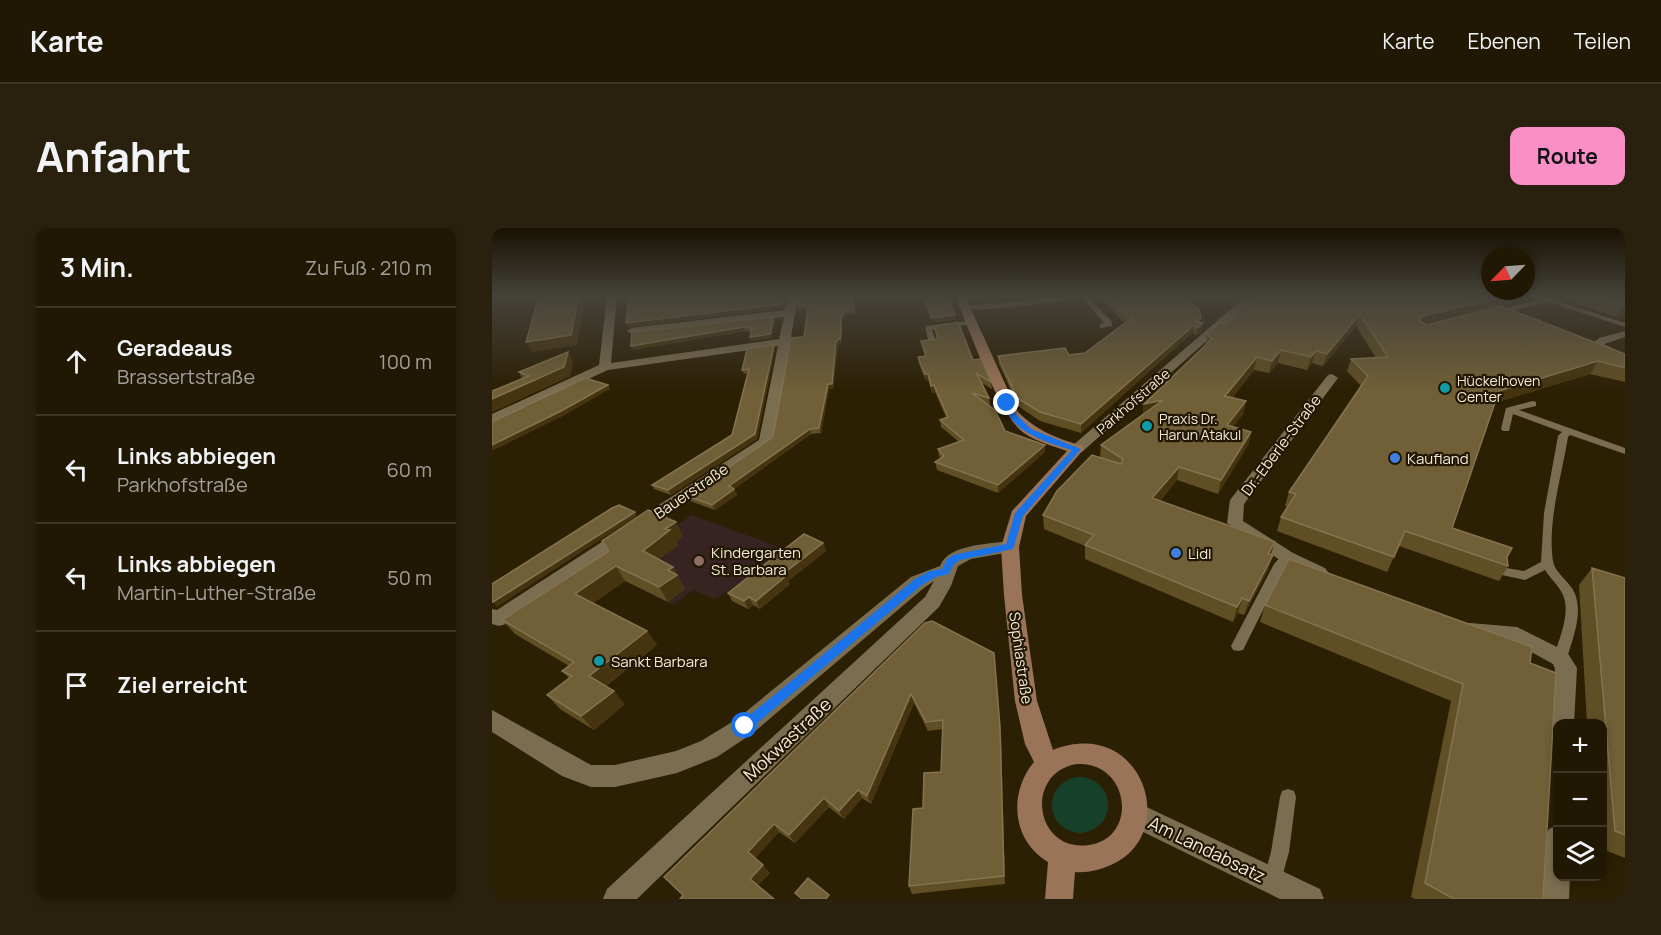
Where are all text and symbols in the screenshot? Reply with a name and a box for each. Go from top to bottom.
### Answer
text: Karte [30,22,104,60]
text: Karte [1382,27,1434,55]
text: Ebenen [1467,27,1541,55]
text: Teilen [1574,27,1631,55]
text: Anfahrt [36,127,191,185]
button: Route [1510,127,1625,185]
north arrow [1481,246,1535,300]
text: 3 Min. [60,249,134,285]
text: Zu Fuß · 210 m [305,254,432,281]
text: Geradeaus [117,333,232,363]
icon: ahead [60,345,93,378]
text: 100 m [379,348,432,375]
text: Brassertstraße [117,363,255,390]
street label: Parkhofstraße [1092,364,1174,438]
place label: Hückelhoven Center [1457,371,1540,406]
marker: Hückelhoven Center [1438,381,1452,395]
route end [993,389,1019,415]
street label: Dr.-Eberle-Straße [1236,390,1326,500]
place label: Praxis Dr. Harun Atakul [1159,409,1241,444]
marker: Praxis Dr. Harun Atakul [1140,419,1154,433]
text: Links abbiegen [117,441,276,471]
place label: Kaufland [1407,448,1469,469]
marker: Kaufland [1388,451,1402,465]
icon: left [60,453,93,486]
text: 60 m [386,456,432,483]
street label: Bauerstraße [650,458,732,524]
text: Parkhofstraße [117,471,248,498]
place label: Kindergarten St. Barbara [711,542,801,580]
place label: Lidl [1188,543,1212,564]
marker: Lidl [1169,546,1183,560]
text: Links abbiegen [117,549,276,579]
marker: Kindergarten St. Barbara [692,554,706,568]
icon: left [60,561,93,594]
text: 50 m [387,564,432,591]
text: Martin-Luther-Straße [117,579,316,606]
street label: Sophiastraße [1004,611,1038,706]
place label: Sankt Barbara [611,651,708,672]
marker: Sankt Barbara [592,654,606,668]
icon: arrive [60,669,93,702]
text: Ziel erreicht [117,670,248,700]
street label: Mokwastraße [738,692,836,786]
route start [731,712,757,738]
map controls [1553,719,1607,881]
button: + [1553,719,1607,773]
button: − [1553,773,1607,827]
street label: Am Landabsatz [1144,810,1270,888]
button: layers [1553,827,1607,881]

